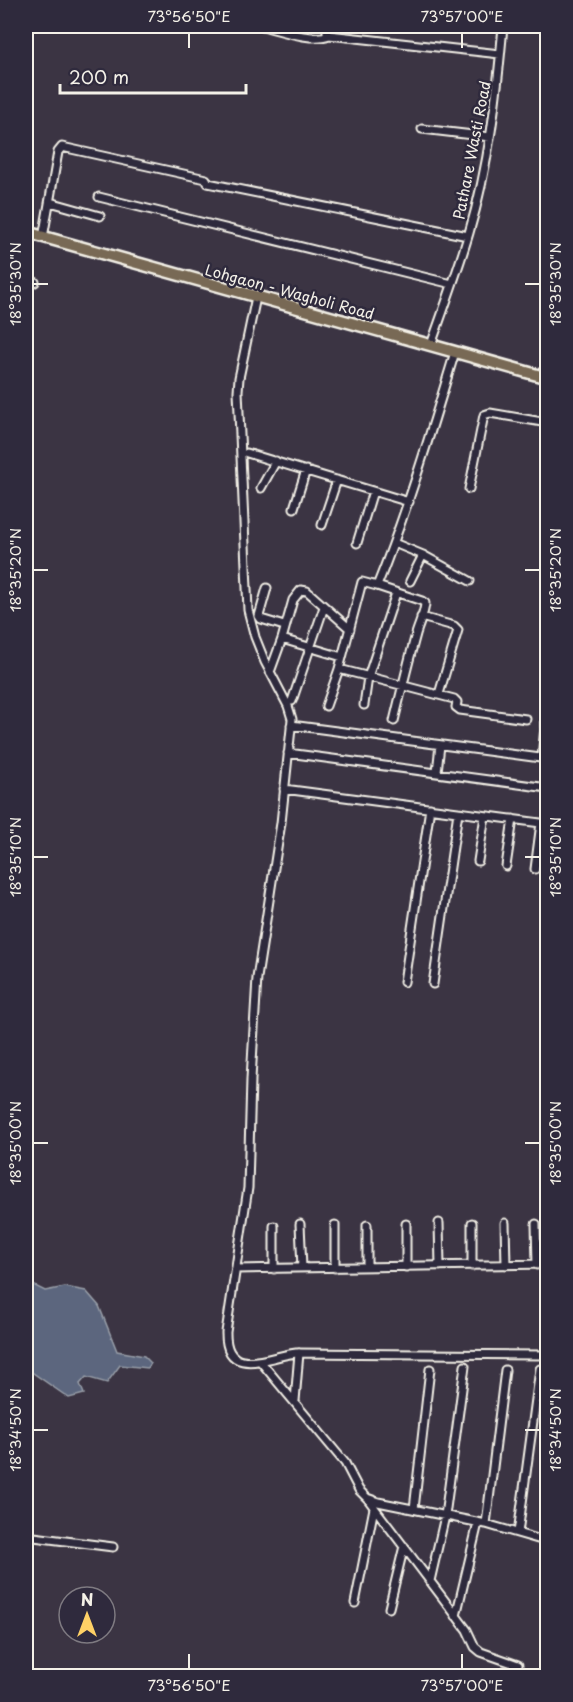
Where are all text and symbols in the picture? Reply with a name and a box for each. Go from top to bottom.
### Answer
text: 73°56'50"E [147,4,231,27]
text: 73°57'00"E [420,4,504,27]
scale bar [60,57,246,95]
text: 200 m [69,63,129,90]
street label: Pathare Wasti Road [446,79,496,221]
text: 18°35'30"N [3,242,26,326]
text: 18°35'30"N [543,242,566,326]
street label: Lohgaon - Wagholi Road [203,257,377,325]
text: 18°35'20"N [3,528,26,612]
text: 18°35'20"N [543,528,566,612]
text: 18°35'10"N [3,817,26,897]
text: 18°35'10"N [543,817,566,897]
text: 18°35'00"N [3,1101,26,1185]
text: 18°35'00"N [543,1101,566,1185]
text: 18°34'50"N [3,1388,26,1472]
text: 18°34'50"N [543,1388,566,1472]
north arrow [57,1585,117,1645]
text: N [81,1587,93,1611]
text: 73°56'50"E [147,1673,231,1696]
text: 73°57'00"E [420,1673,504,1696]

